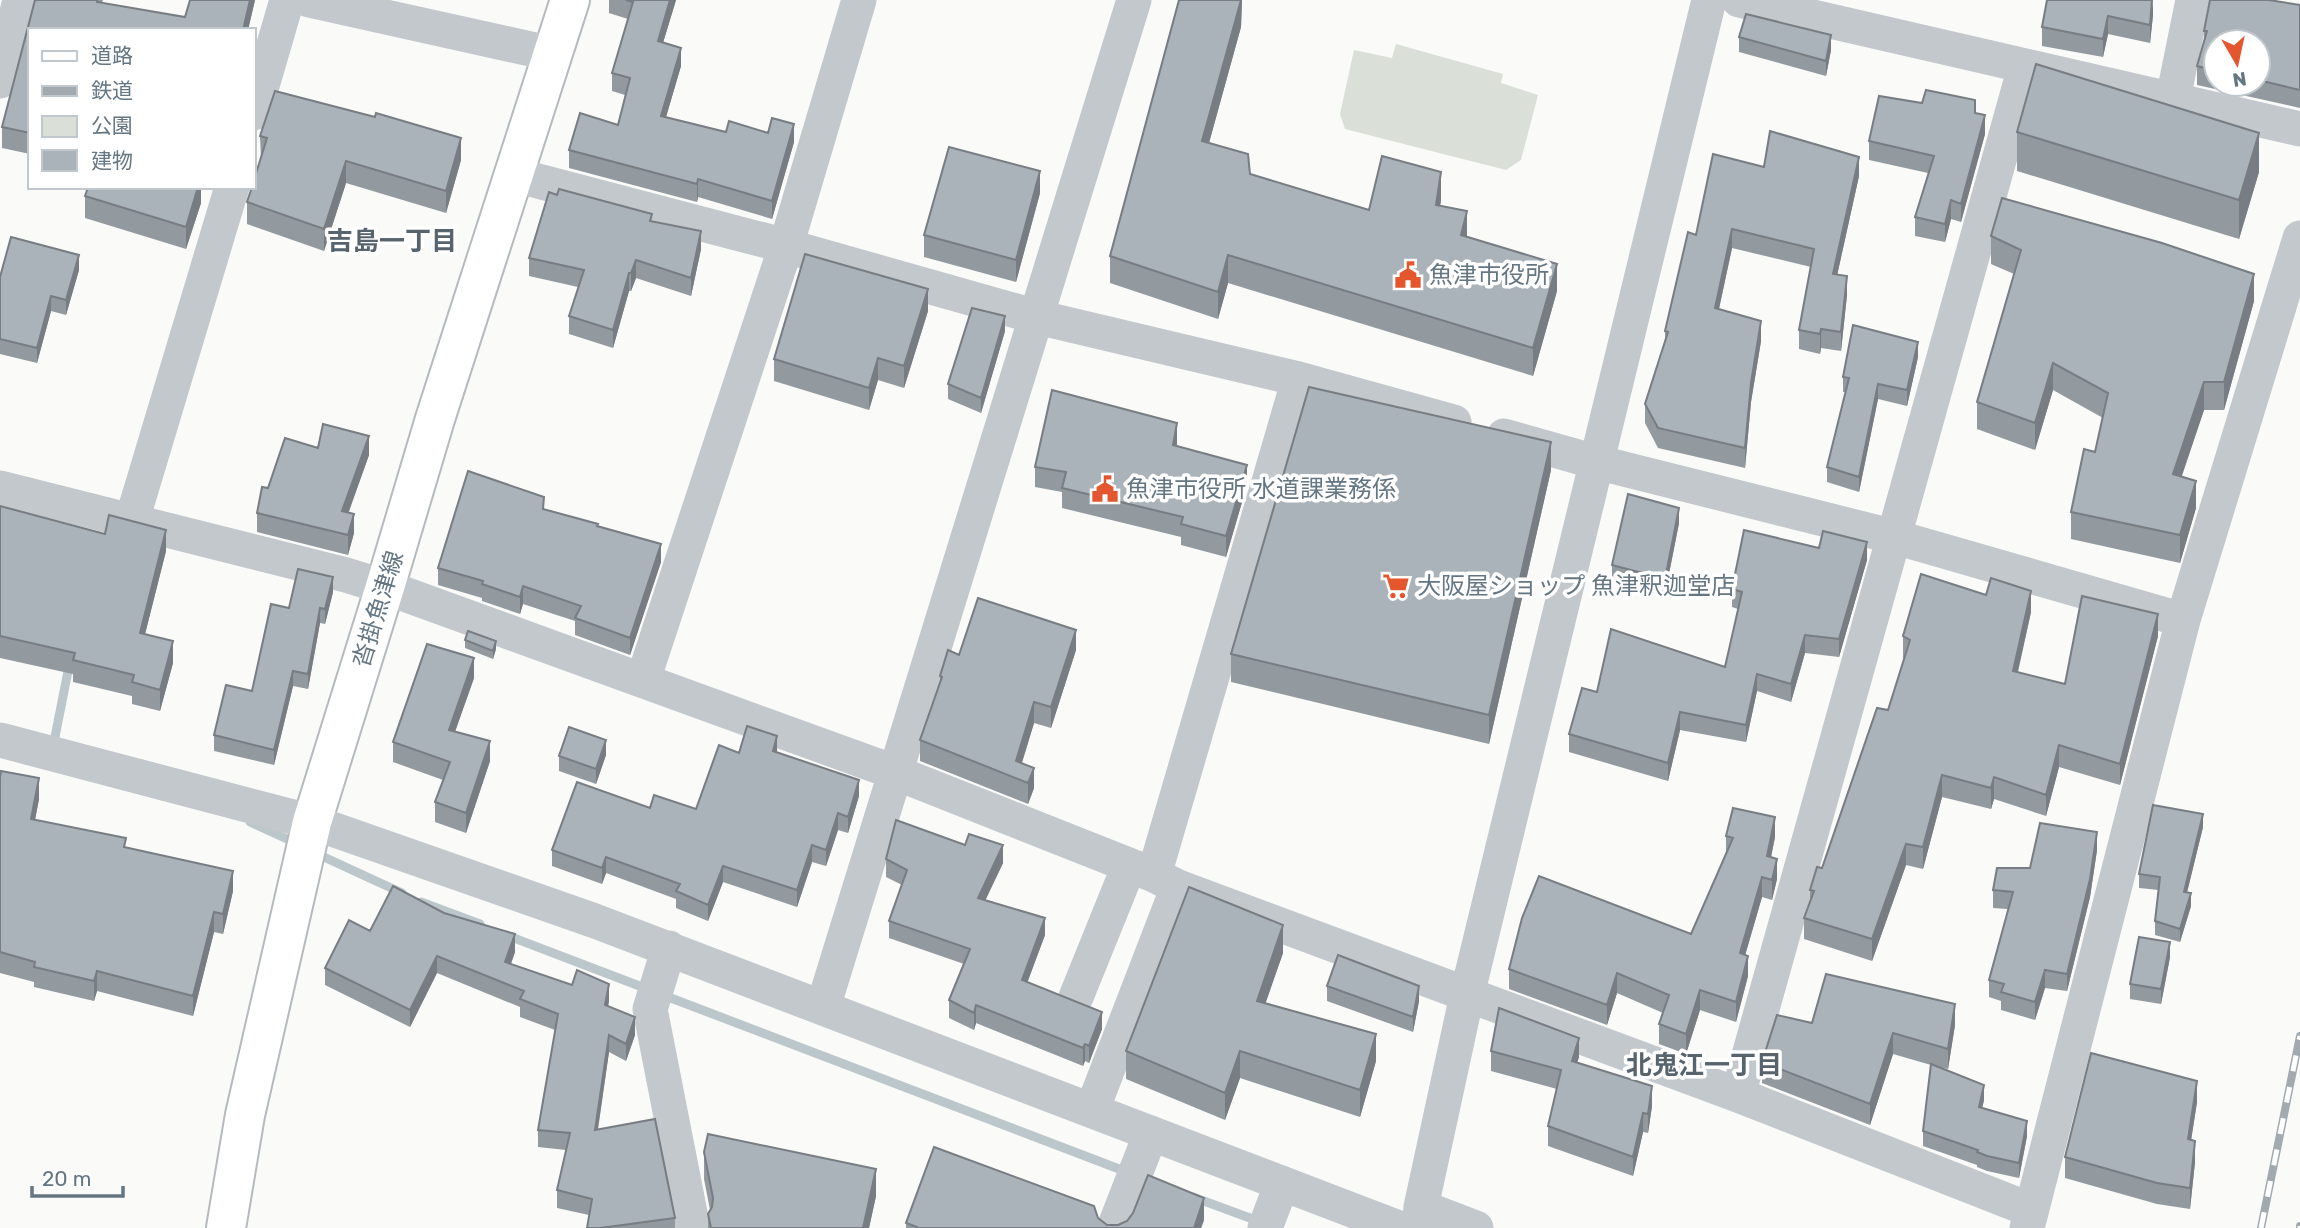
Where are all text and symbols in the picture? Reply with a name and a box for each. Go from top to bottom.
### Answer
legend [28,28,256,189]
north arrow [2202,28,2272,98]
text: 道路 [91,43,133,68]
text: N [2231,67,2248,92]
text: 鉄道 [91,78,133,103]
text: 公園 [91,113,133,138]
text: 建物 [91,148,133,173]
district label: 吉島一丁目 [327,226,457,257]
public building icon: 魚津市役所 [1393,260,1423,290]
place label: 魚津市役所 [1429,261,1549,289]
public building icon: 魚津市役所 水道課業務係 [1090,474,1120,504]
place label: 魚津市役所 水道課業務係 [1126,475,1396,503]
street label: 沓掛魚津線 [347,548,409,670]
supermarket icon: 大阪屋ショップ 魚津釈迦堂店 [1381,571,1411,601]
place label: 大阪屋ショップ 魚津釈迦堂店 [1417,572,1735,600]
district label: 北鬼江一丁目 [1626,1050,1782,1081]
scale bar [32,1154,122,1198]
text: 20 m [42,1166,91,1191]

